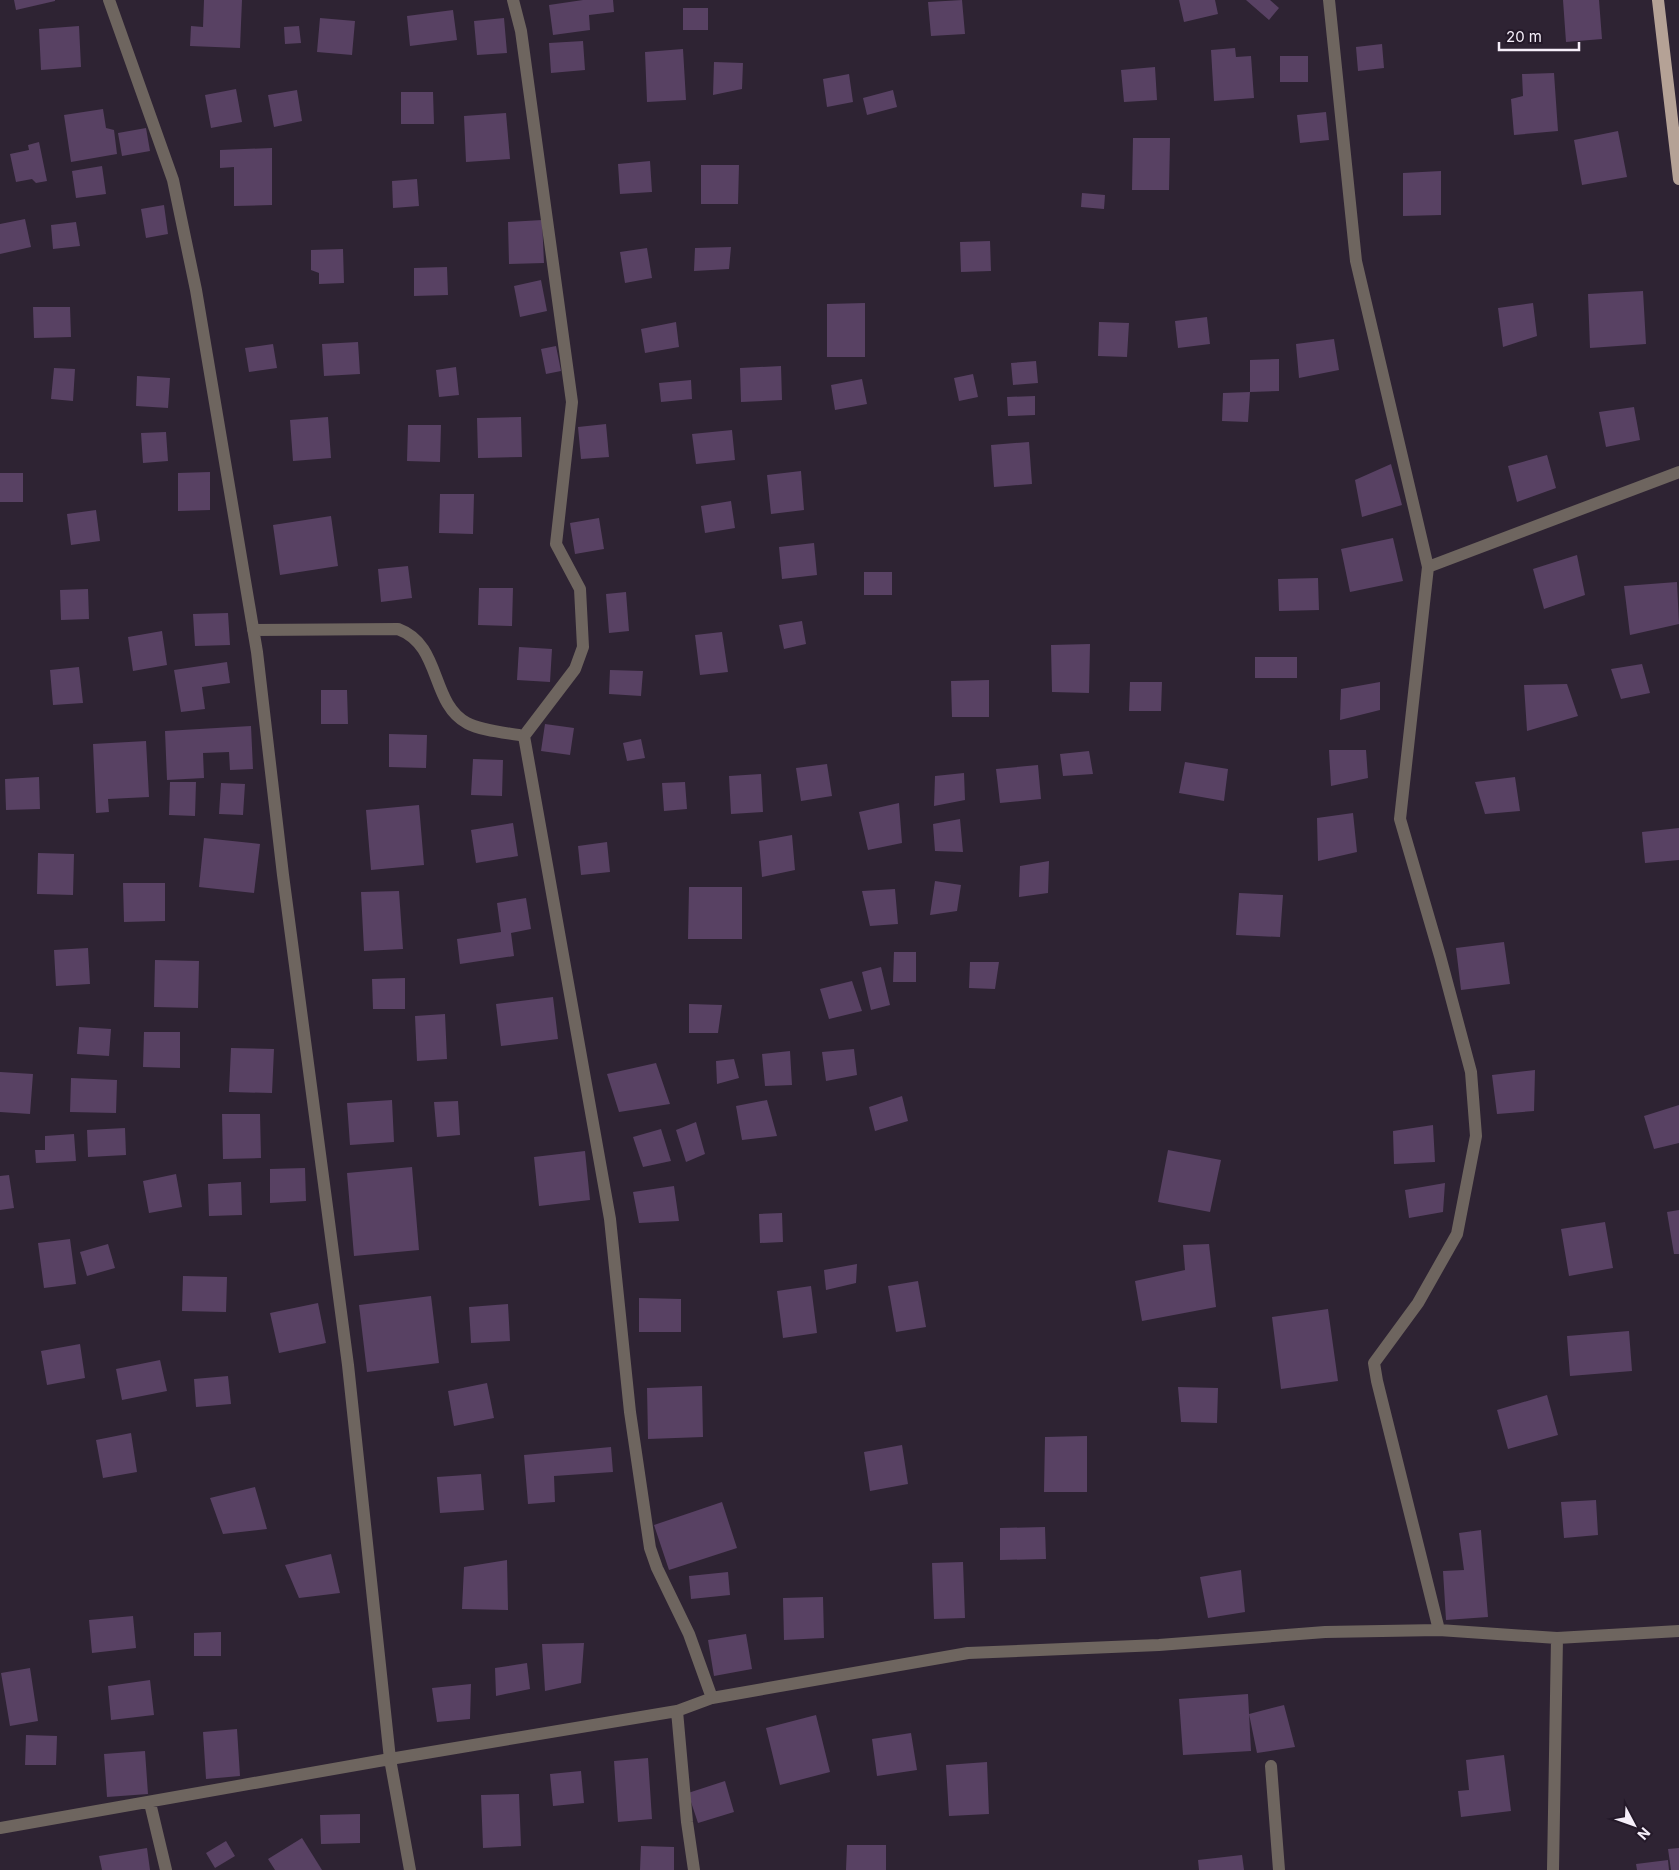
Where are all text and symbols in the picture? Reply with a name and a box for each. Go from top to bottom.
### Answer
scale bar [1499,20,1579,52]
text: 20 m [1506,27,1542,46]
north arrow [1609,1800,1659,1850]
text: N [1634,1824,1654,1843]

